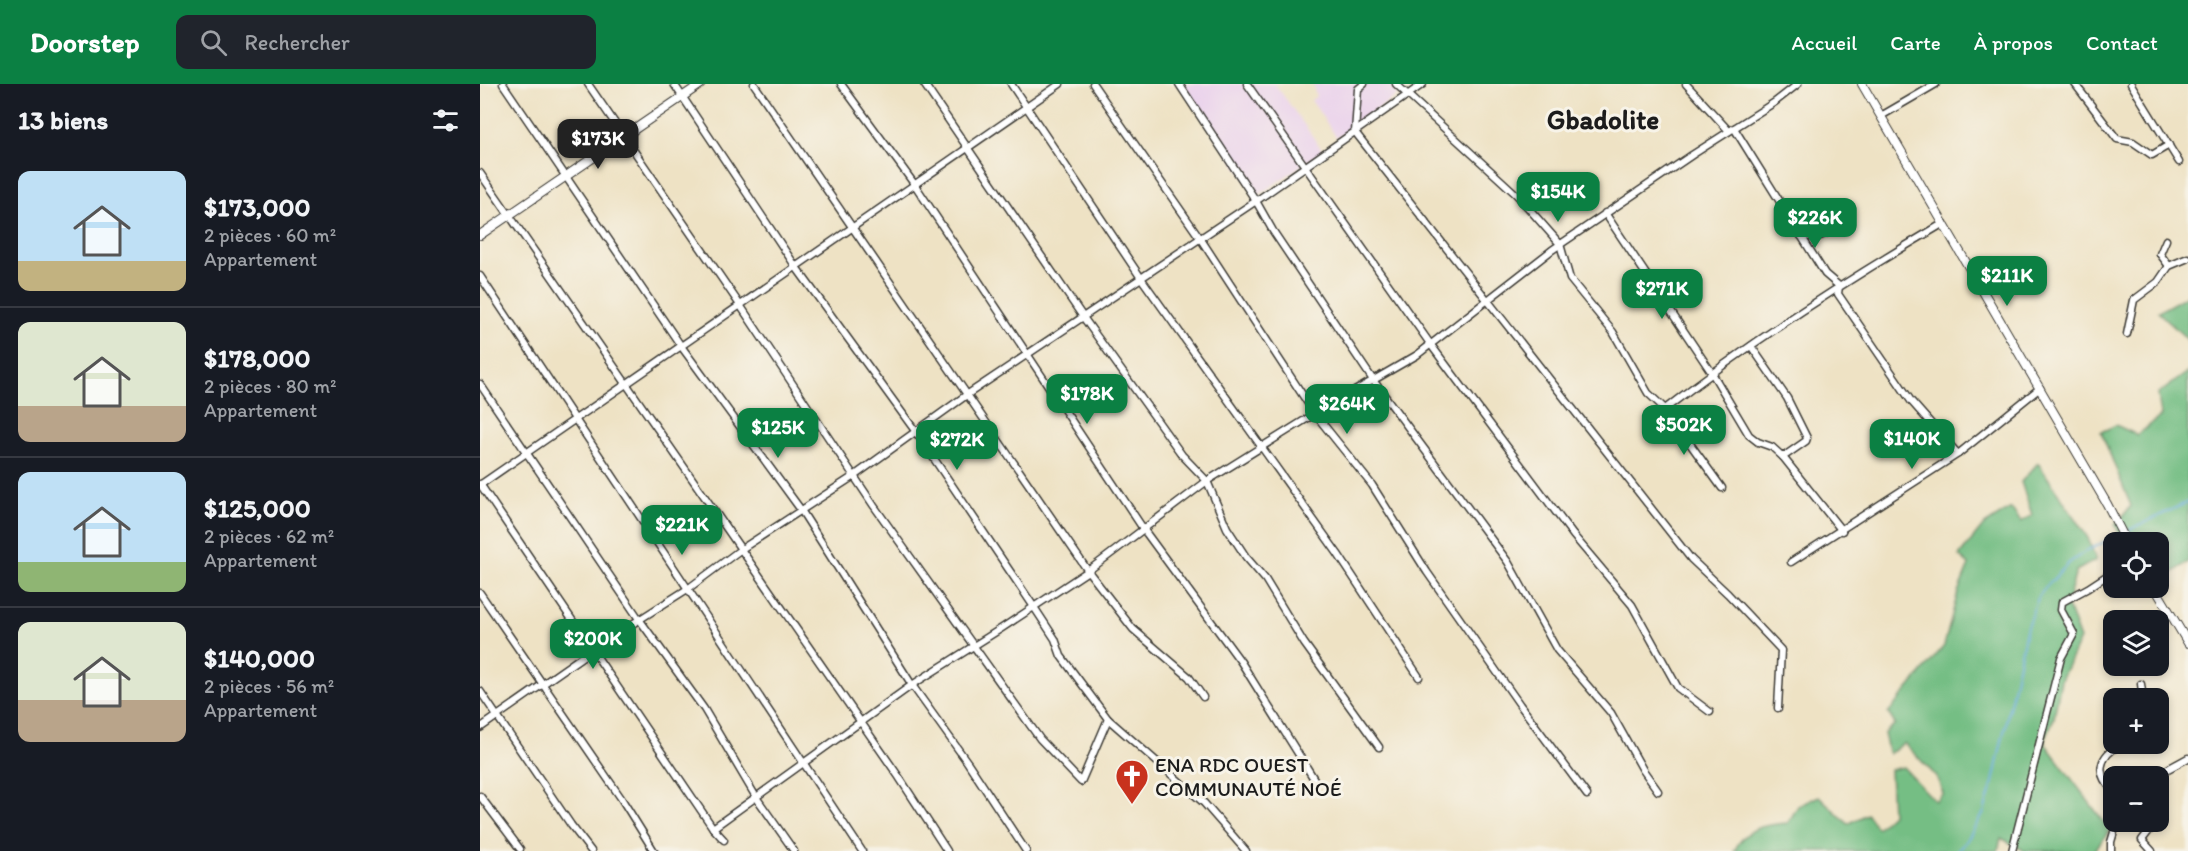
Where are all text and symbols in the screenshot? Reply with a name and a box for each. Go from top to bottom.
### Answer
search box [176,15,596,69]
text: Doorstep [30,25,140,59]
icon: search [197,26,230,59]
text: Rechercher [245,29,350,56]
text: Accueil [1792,30,1857,55]
text: Carte [1890,30,1941,55]
text: À propos [1974,30,2053,55]
text: Contact [2086,30,2158,55]
district label: Gbadolite [1547,103,1659,136]
text: 13 biens [18,104,108,136]
icon: filters [429,104,462,137]
pin: $173K [556,119,640,170]
text: $173K [571,126,625,150]
pin: $154K [1516,172,1600,223]
text: $154K [1531,179,1585,203]
text: $173,000 [204,191,311,223]
icon: home [66,195,138,267]
pin: $226K [1773,198,1857,249]
text: $226K [1788,205,1842,229]
text: 2 pièces · 60 m² [204,223,336,247]
text: Appartement [204,247,317,271]
pin: $211K [1965,256,2049,307]
text: $211K [1981,263,2033,287]
pin: $271K [1620,269,1704,320]
text: $271K [1636,276,1688,300]
text: $178,000 [204,342,311,374]
icon: home [66,346,138,418]
text: 2 pièces · 80 m² [204,374,337,398]
pin: $178K [1045,374,1129,425]
text: $178K [1060,381,1114,405]
pin: $264K [1305,384,1389,435]
text: $264K [1319,391,1375,415]
text: Appartement [204,398,317,422]
pin: $502K [1642,405,1726,456]
pin: $125K [736,408,820,459]
text: $502K [1656,412,1712,436]
text: $125K [751,415,805,439]
pin: $140K [1870,419,1954,470]
pin: $272K [915,420,999,471]
text: $140K [1884,426,1940,450]
text: $272K [930,427,984,451]
text: $125,000 [204,492,311,524]
icon: home [66,496,138,568]
pin: $221K [640,505,724,556]
text: $221K [655,512,709,536]
text: 2 pièces · 62 m² [204,524,334,548]
map controls [2103,532,2169,832]
button: locate [2103,532,2169,598]
text: Appartement [204,548,317,572]
button: layers [2103,610,2169,676]
pin: $200K [551,619,635,670]
text: $200K [564,626,622,650]
text: $140,000 [204,642,315,674]
icon: home [66,646,138,718]
text: 2 pièces · 56 m² [204,674,334,698]
button: + [2103,688,2169,754]
text: Appartement [204,698,317,722]
place label: ENA RDC OUEST COMMUNAUTÉ NOÉ [1155,752,1342,801]
church icon: ENA RDC OUEST COMMUNAUTÉ NOÉ [1114,758,1150,805]
button: − [2103,766,2169,832]

